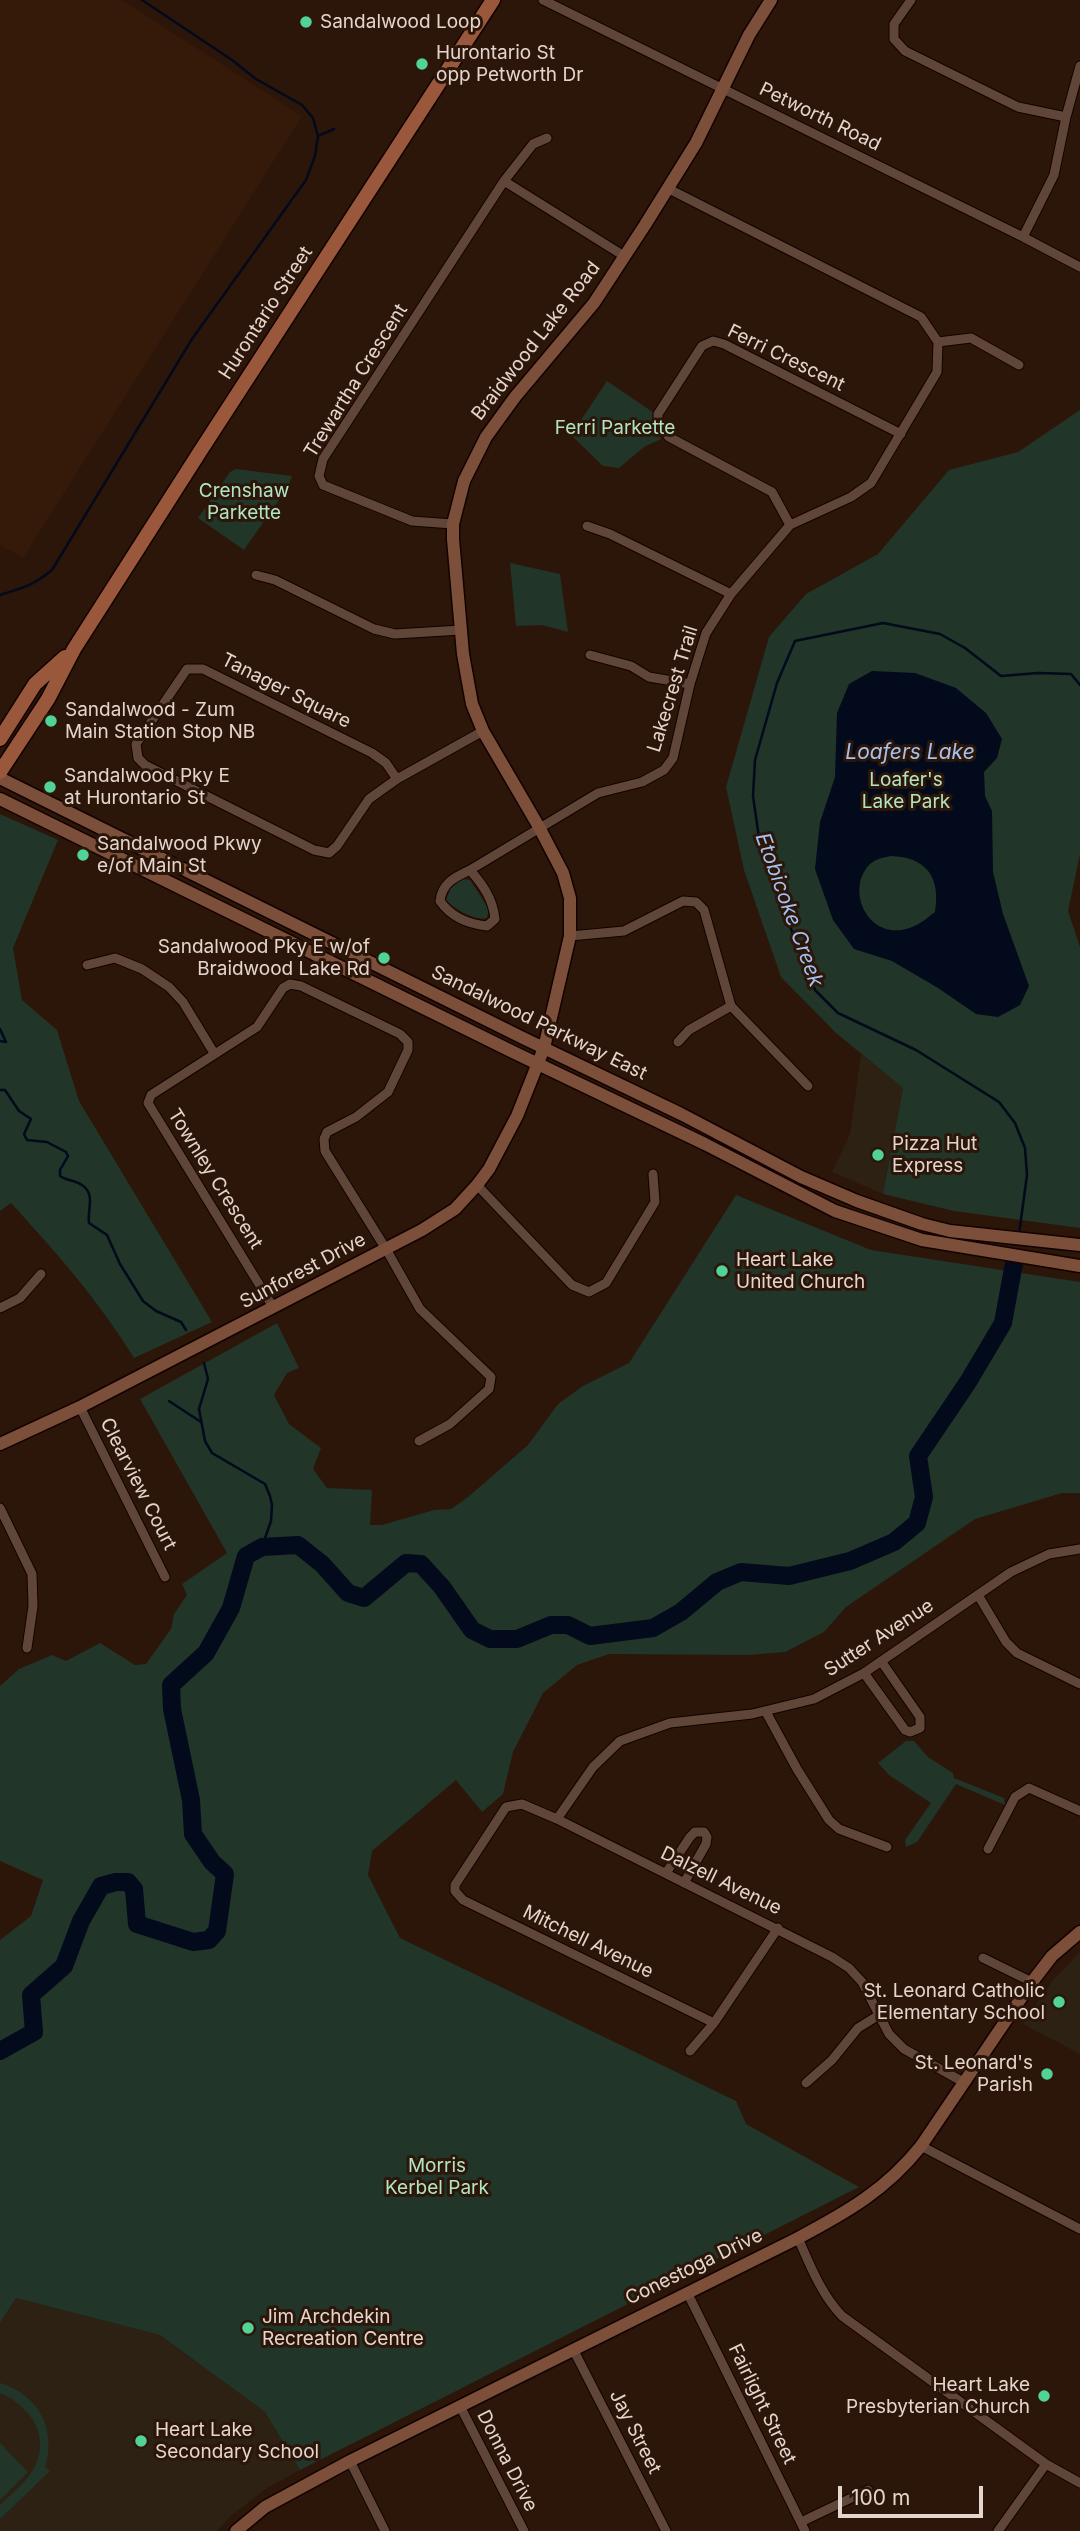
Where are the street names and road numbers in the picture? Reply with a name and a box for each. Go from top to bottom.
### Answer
street label: Petworth Road [756,78,884,156]
street label: Hurontario Street [214,242,318,384]
street label: Braidwood Lake Road [467,257,605,425]
street label: Trewartha Crescent [299,300,413,462]
street label: Ferri Crescent [724,320,848,396]
street label: Lakecrest Trail [643,623,703,755]
street label: Tanager Square [217,649,355,733]
street label: Sandalwood Parkway East [428,961,650,1085]
street label: Townley Crescent [163,1105,267,1253]
street label: Sunforest Drive [236,1228,370,1314]
street label: Clearview Court [95,1414,181,1554]
street label: Sutter Avenue [820,1594,938,1682]
street label: Dalzell Avenue [657,1842,785,1920]
street label: Mitchell Avenue [519,1901,657,1983]
street label: Conestoga Drive [622,2224,766,2310]
street label: Fairlight Street [723,2340,801,2468]
street label: Jay Street [604,2386,666,2478]
street label: Donna Drive [472,2407,542,2515]

